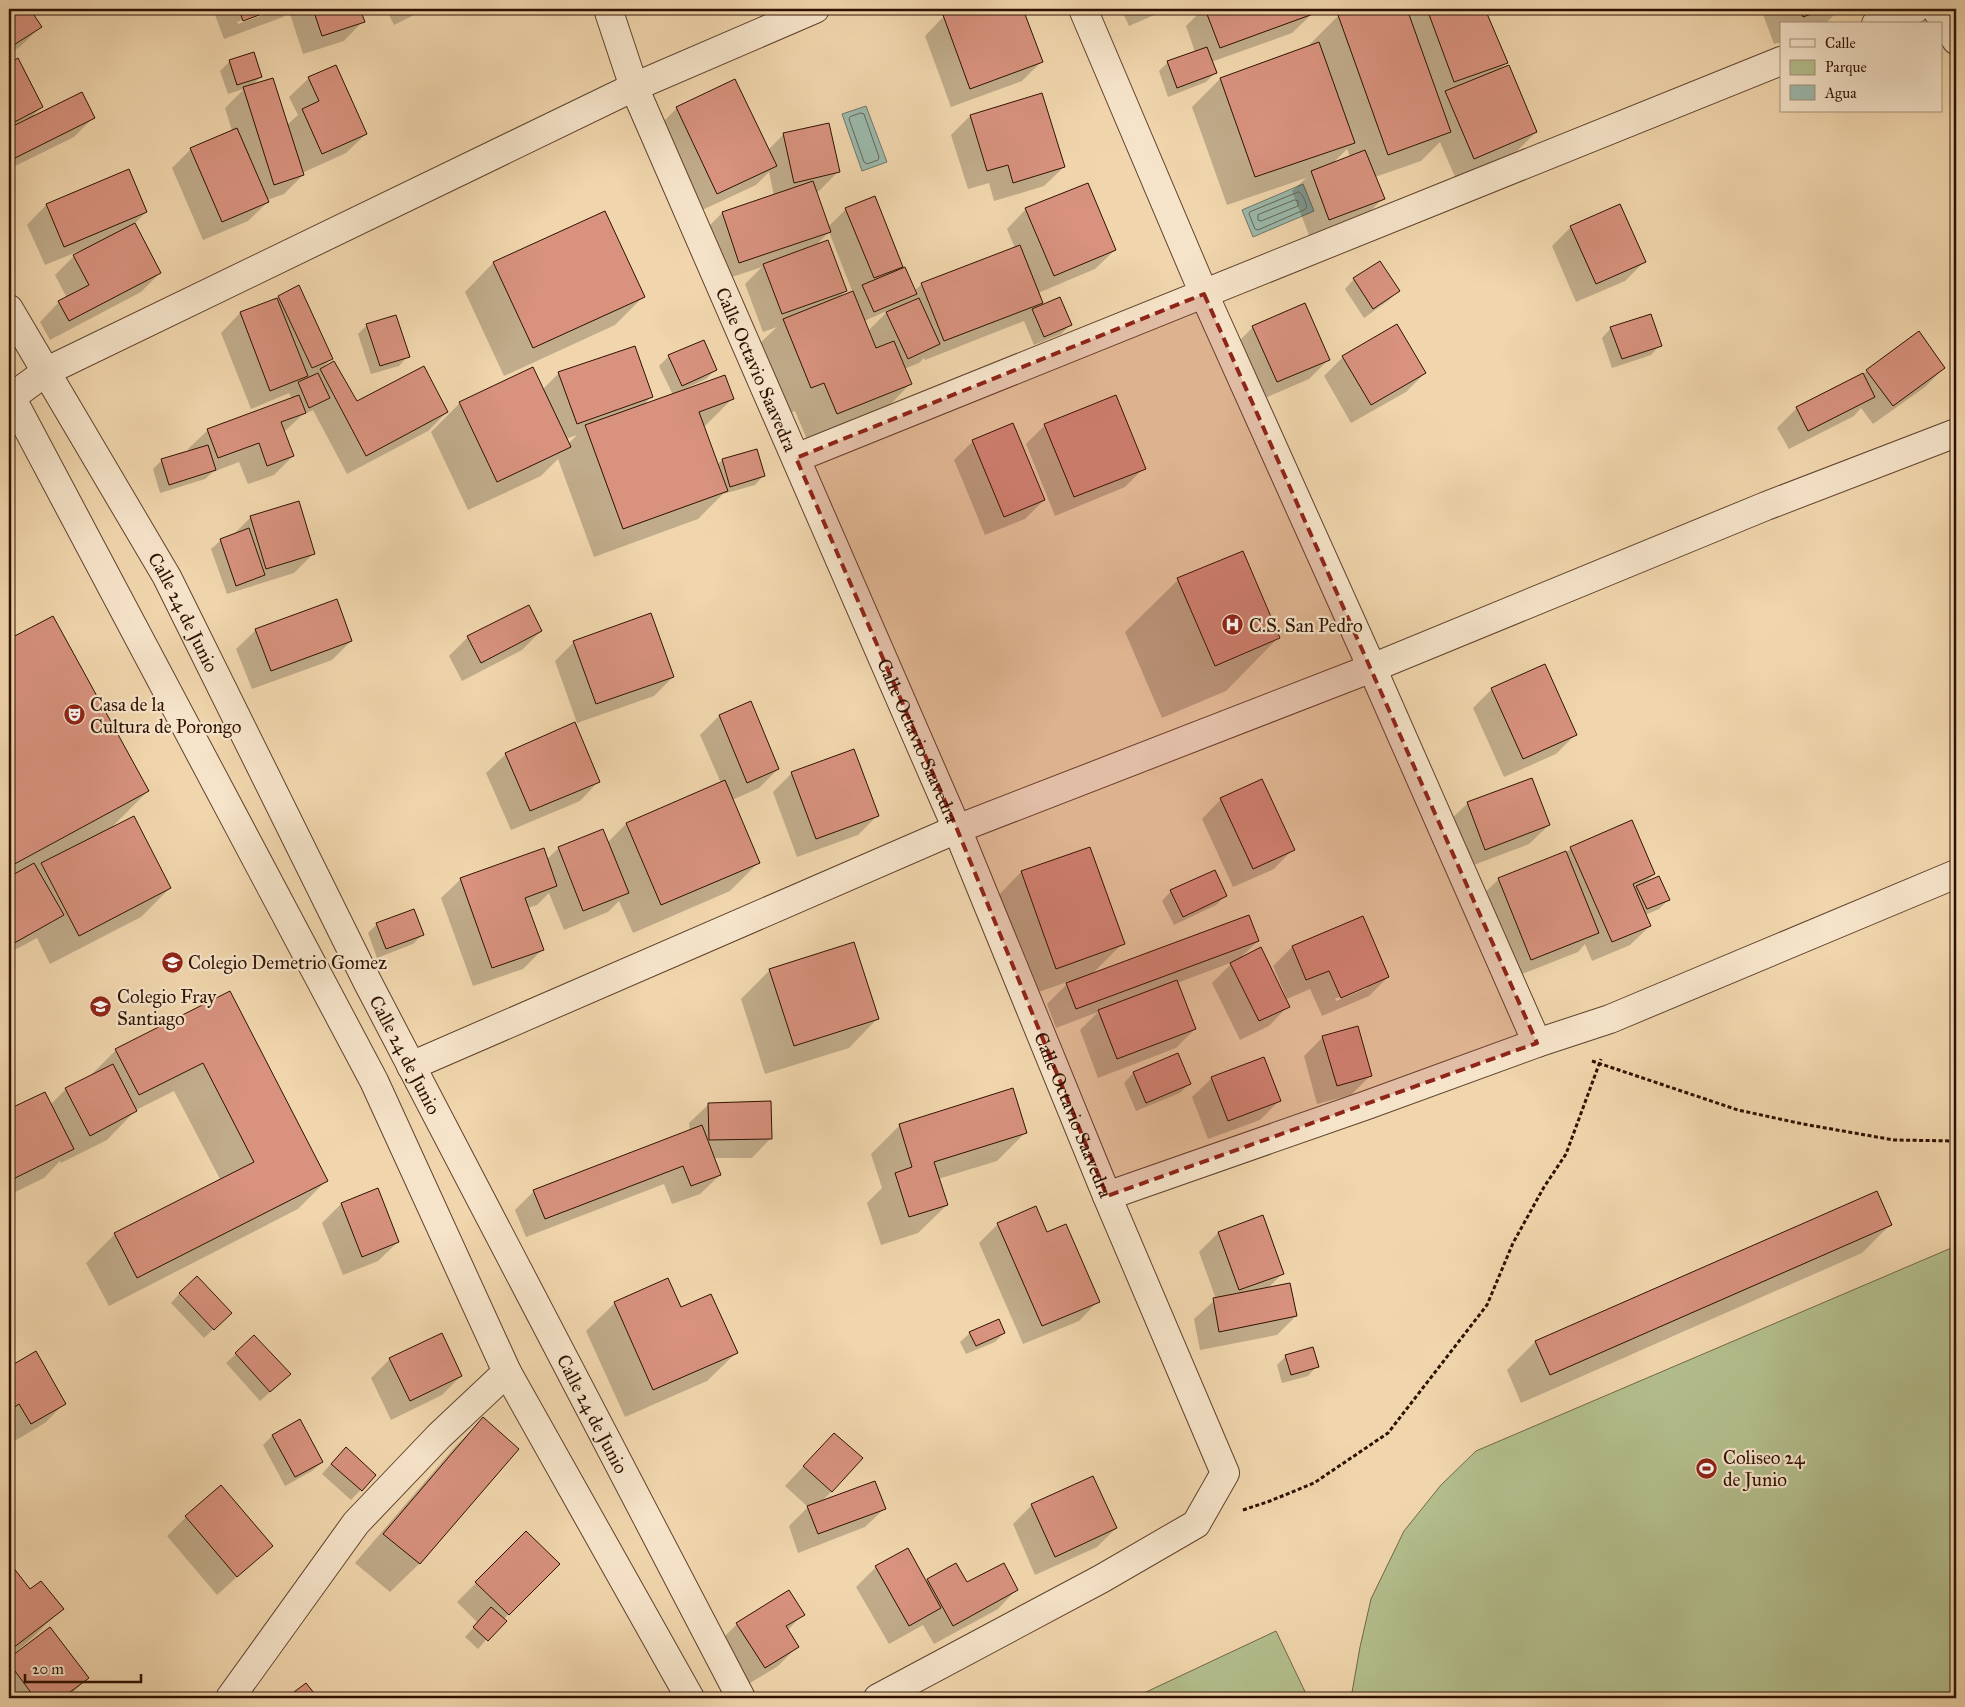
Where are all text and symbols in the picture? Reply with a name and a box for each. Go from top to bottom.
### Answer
legend [1780,22,1942,112]
text: Calle [1825,34,1856,52]
text: Parque [1825,58,1867,77]
text: Agua [1824,84,1857,102]
street label: Calle Octavio Saavedra [711,284,803,456]
street label: Calle 24 de Junio [143,548,224,676]
hospital icon: C.S. San Pedro [1221,613,1245,637]
place label: C.S. San Pedro [1249,614,1363,637]
street label: Calle Octavio Saavedra [873,655,965,827]
place label: Casa de la Cultura de Porongo [90,693,242,739]
theatre icon: Casa de la Cultura de Porongo [62,703,86,727]
school or university icon: Colegio Demetrio Gomez [160,950,184,974]
place label: Colegio Demetrio Gomez [188,951,387,975]
place label: Colegio Fray Santiago [117,985,217,1031]
street label: Calle 24 de Junio [365,991,446,1118]
school or university icon: Colegio Fray Santiago [89,995,113,1019]
street label: Calle Octavio Saavedra [1030,1028,1118,1202]
street label: Calle 24 de Junio [552,1350,633,1478]
place label: Coliseo 24 de Junio [1723,1446,1805,1492]
sports icon: Coliseo 24 de Junio [1695,1456,1719,1480]
scale bar [25,1652,141,1684]
text: 20 m [32,1660,64,1678]

